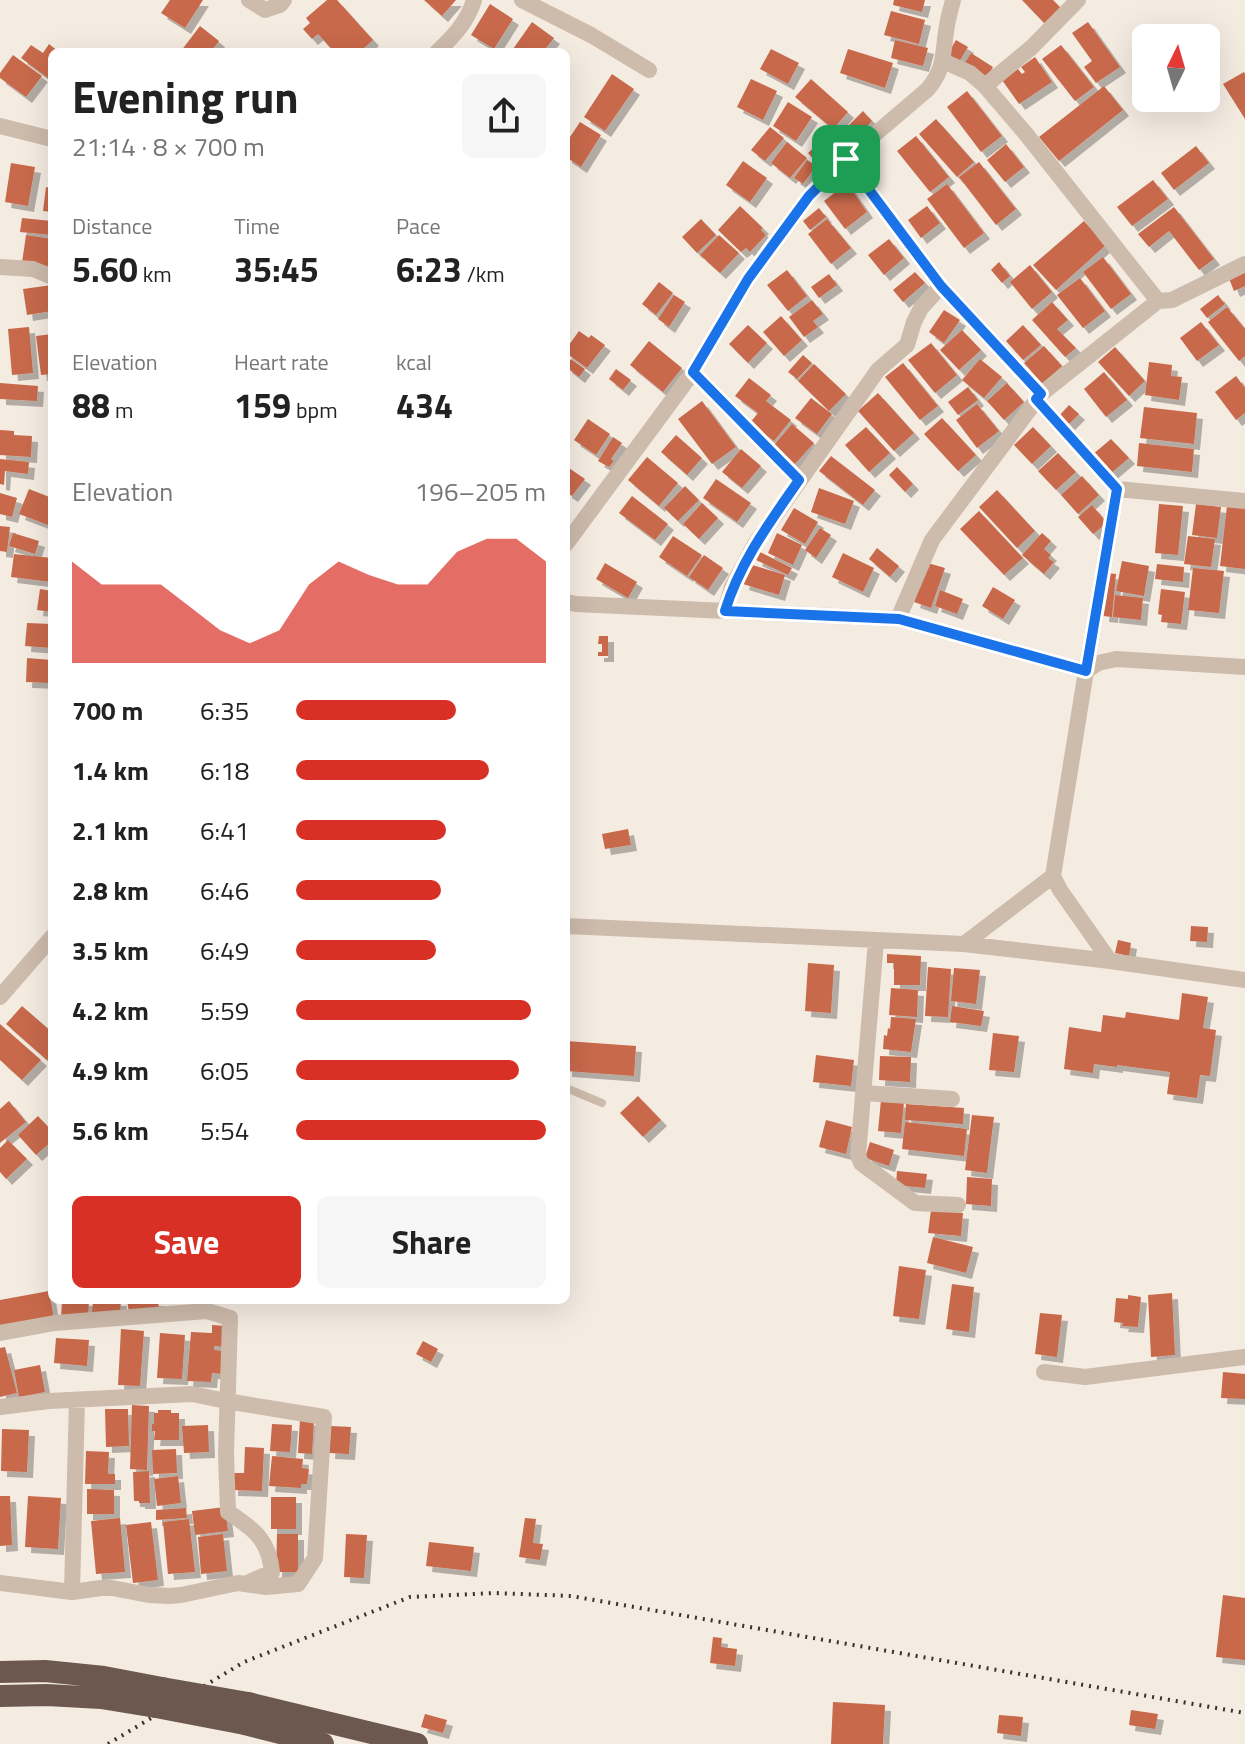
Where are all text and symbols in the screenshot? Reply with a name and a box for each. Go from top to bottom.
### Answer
north arrow [1132,24,1220,112]
map controls [1132,24,1220,112]
text: Evening run [72,63,299,130]
button: share [462,74,546,158]
pin [812,125,880,193]
text: 21:14 · 8 × 700 m [72,127,265,166]
icon: arrive [824,137,868,181]
text: Distance [72,209,152,243]
text: Time [234,209,280,243]
text: Pace [396,209,441,243]
text: 5.60 [72,243,138,295]
text: 35:45 [234,243,319,295]
text: 6:23 [396,243,462,295]
text: km [138,257,172,291]
text: /km [462,257,505,291]
text: Elevation [72,345,158,379]
text: Heart rate [234,345,329,379]
text: kcal [396,345,432,379]
text: 88 [72,379,110,431]
text: 159 [234,379,291,431]
text: 434 [396,379,453,431]
text: m [110,393,133,427]
text: bpm [291,393,338,427]
text: Elevation [72,472,173,511]
text: 196–205 m [415,472,546,511]
text: 700 m [72,691,143,730]
text: 6:35 [200,691,249,730]
text: 1.4 km [72,751,149,790]
text: 6:18 [200,751,249,790]
text: 2.1 km [72,811,149,850]
text: 6:41 [200,811,249,850]
text: 2.8 km [72,871,149,910]
text: 6:46 [200,871,249,910]
text: 3.5 km [72,931,149,970]
text: 6:49 [200,931,249,970]
text: 4.2 km [72,991,149,1030]
text: 5:59 [200,991,249,1030]
text: 4.9 km [72,1051,149,1090]
text: 6:05 [200,1051,249,1090]
text: 5.6 km [72,1111,149,1150]
text: 5:54 [200,1111,249,1150]
button: Save [72,1196,301,1288]
button: Share [317,1196,546,1288]

